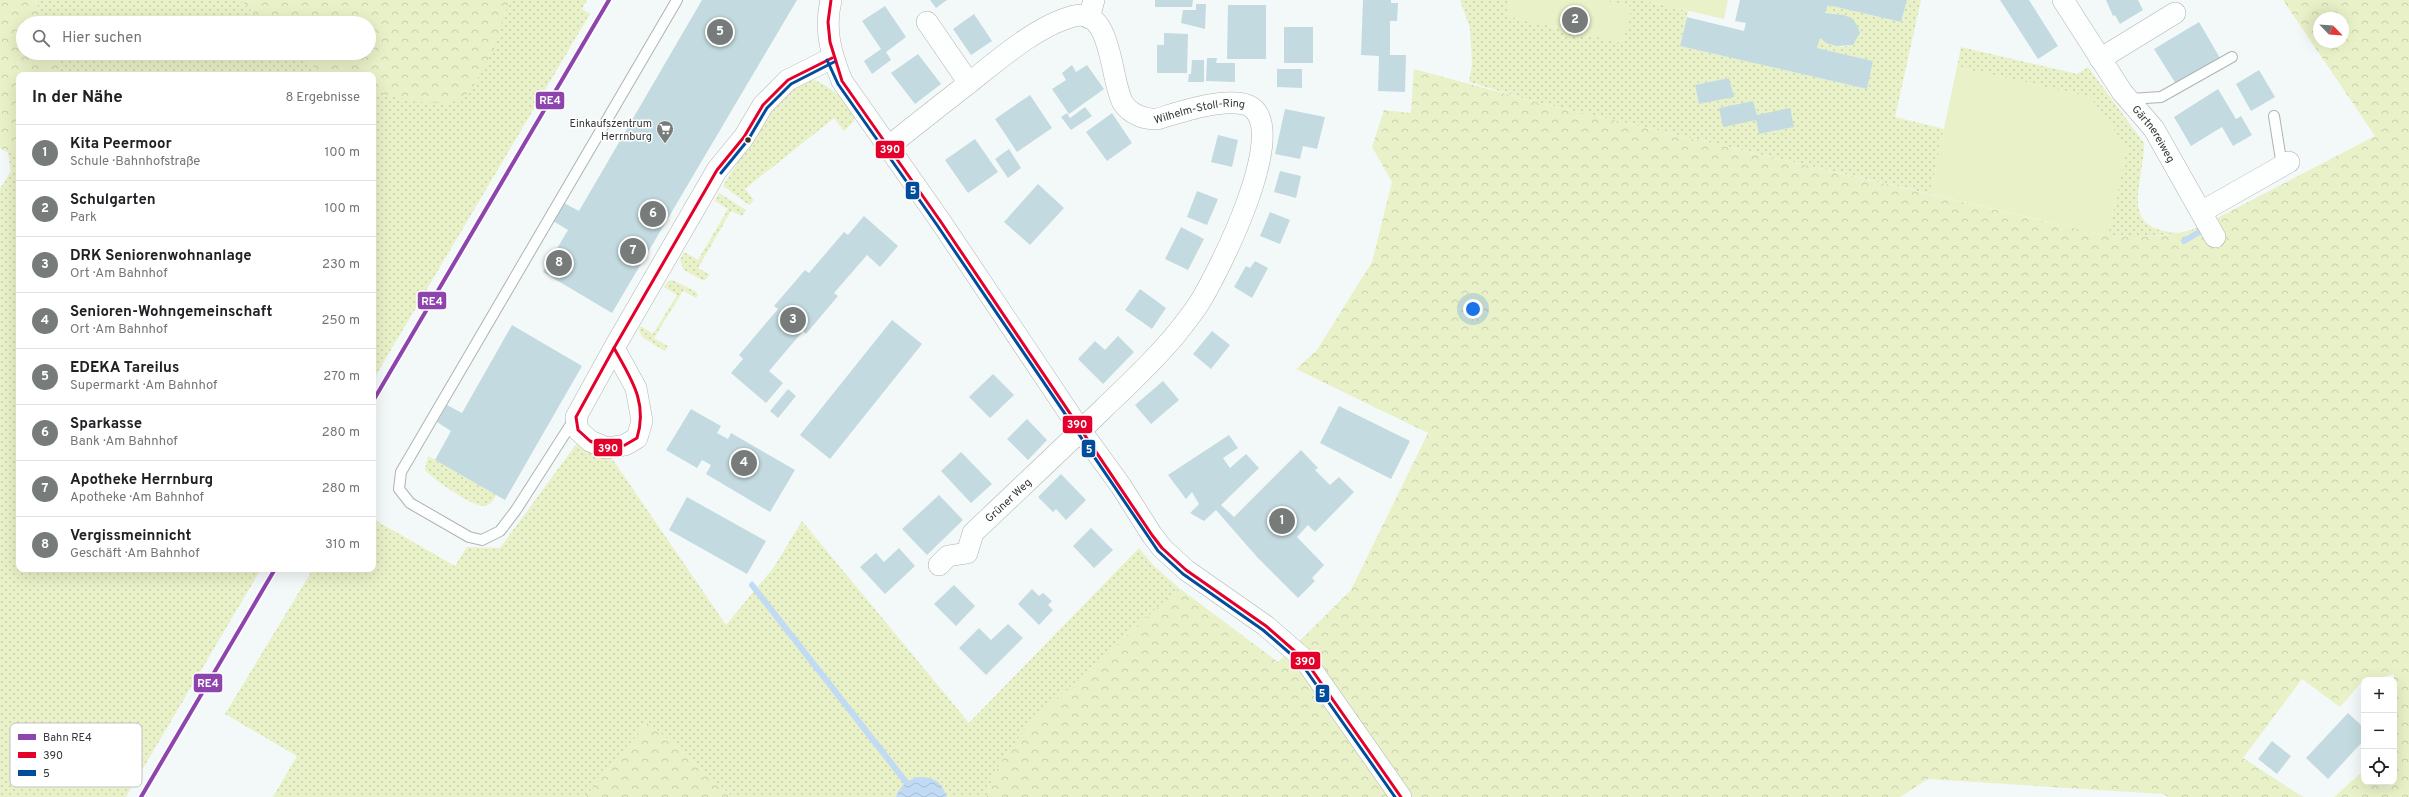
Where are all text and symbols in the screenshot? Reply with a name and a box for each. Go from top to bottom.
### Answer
pin: 2 [1562,5,1588,35]
north arrow [2313,12,2349,48]
search box [16,16,376,60]
pin: 5 [707,17,733,47]
icon: search [30,27,52,49]
text: Hier suchen [62,29,142,48]
text: In der Nähe [32,87,123,109]
text: 8 Ergebnisse [285,90,360,106]
line badge: RE4 [535,91,565,110]
text: RE4 [539,94,561,108]
street label: Wilhelm-Stoll-Ring [1152,97,1246,128]
street label: Gärtnereiweg [2129,103,2178,165]
place label: Einkaufszentrum Herrnburg [569,117,652,144]
supermarket icon: Einkaufszentrum Herrnburg [655,119,675,144]
text: Kita Peermoor [70,135,172,154]
unlabelled marker [743,135,753,145]
line badge: 390 [875,140,905,159]
text: 390 [880,143,900,157]
text: 1 [42,145,48,161]
text: 100 m [324,145,360,161]
text: Schule · Bahnhofstraße [70,154,200,170]
line badge: 5 [905,181,920,200]
text: 5 [910,184,917,198]
text: Schulgarten [70,191,156,210]
pin: 6 [640,199,666,229]
text: 2 [41,201,49,217]
text: 100 m [324,201,360,217]
text: Park [70,210,97,226]
pin: 7 [620,236,646,266]
text: DRK Seniorenwohnanlage [70,247,252,266]
pin: 8 [546,248,572,278]
text: 3 [41,257,49,273]
text: 230 m [322,257,360,273]
text: Ort · Am Bahnhof [70,266,167,282]
line badge: RE4 [417,291,447,310]
text: RE4 [421,295,443,309]
your location [1463,299,1483,319]
text: Senioren-Wohngemeinschaft [70,303,272,322]
pin: 3 [780,305,806,335]
text: 4 [41,313,49,329]
text: 250 m [322,313,360,329]
text: Ort · Am Bahnhof [70,322,167,338]
text: EDEKA Tareilus [70,359,179,378]
text: 5 [41,369,49,385]
text: 270 m [323,369,360,385]
text: Supermarkt · Am Bahnhof [70,378,217,394]
text: Sparkasse [70,415,142,434]
line badge: 390 [1062,415,1093,434]
text: 390 [1067,418,1087,432]
text: 6 [41,425,49,441]
text: 280 m [322,425,360,441]
text: Bank · Am Bahnhof [70,434,178,450]
line badge: 390 [593,438,623,457]
line badge: 5 [1081,439,1096,458]
text: 390 [598,442,618,456]
text: 5 [1086,443,1093,457]
pin: 4 [731,448,757,478]
text: Apotheke Herrnburg [70,471,213,490]
street label: Grüner Weg [983,476,1035,526]
text: 7 [42,481,48,497]
text: 280 m [322,481,360,497]
text: Apotheke · Am Bahnhof [70,490,204,506]
pin: 1 [1269,506,1295,536]
text: Vergissmeinnicht [70,527,191,546]
text: 8 [41,537,49,553]
text: 310 m [325,537,360,553]
text: Geschäft · Am Bahnhof [70,546,200,562]
line badge: 390 [1290,651,1321,670]
text: 390 [1295,655,1315,669]
line badge: RE4 [193,673,223,693]
text: RE4 [197,677,219,691]
map controls [2361,677,2397,785]
button: + [2361,677,2397,713]
line badge: 5 [1315,684,1330,703]
text: 5 [1319,687,1326,701]
button: − [2361,713,2397,749]
legend [10,723,142,787]
text: Bahn RE4 [43,731,92,745]
text: 390 [43,749,63,763]
button: locate [2361,749,2397,785]
text: 5 [43,767,50,781]

